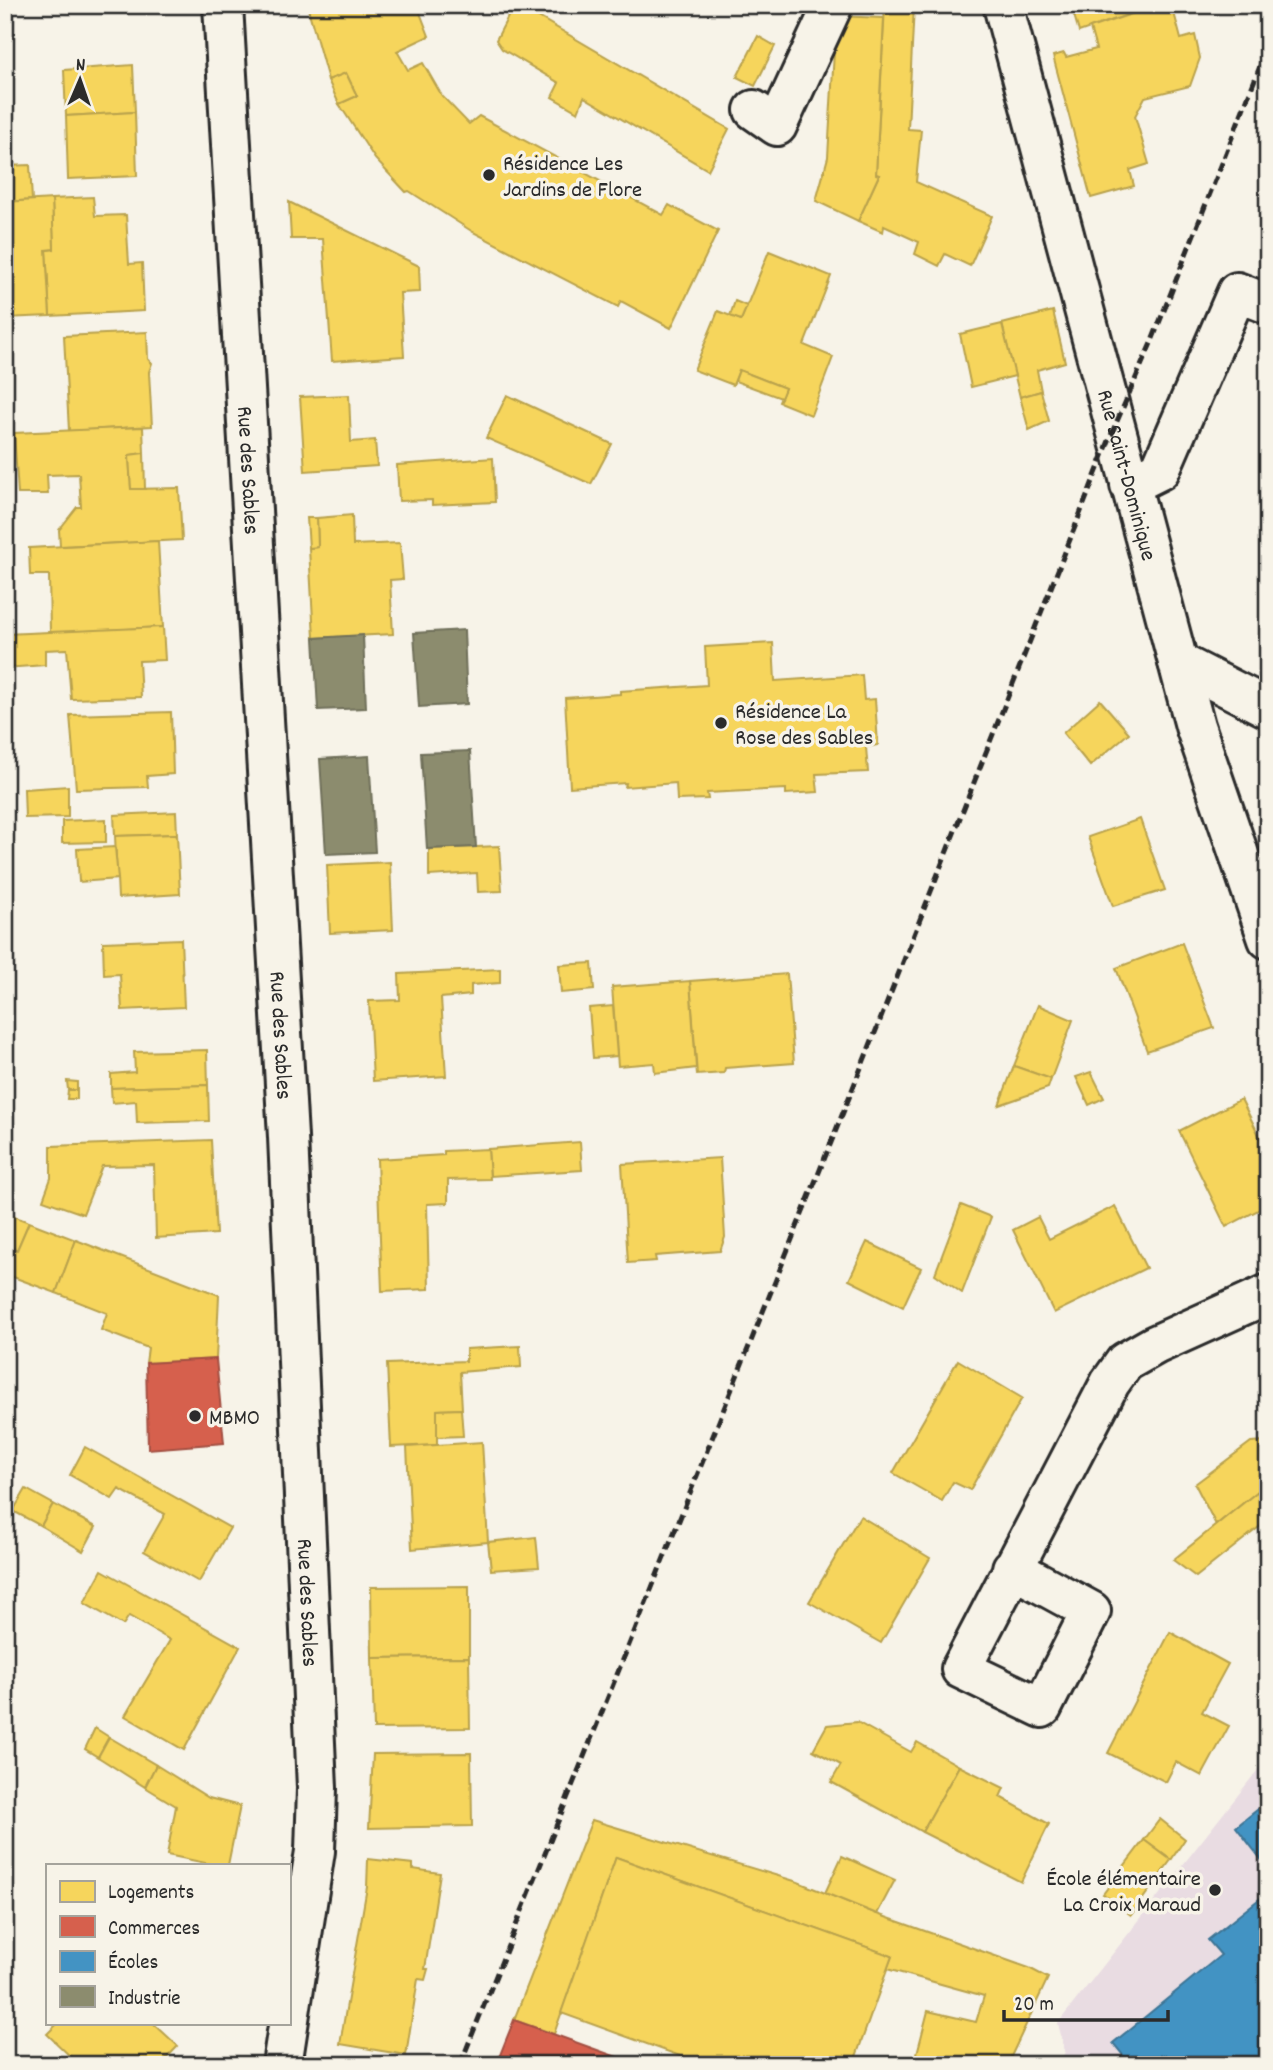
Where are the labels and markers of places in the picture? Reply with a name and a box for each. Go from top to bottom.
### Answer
place label: Résidence Les Jardins de Flore [503,149,642,208]
marker: Résidence Les Jardins de Flore [481,167,497,183]
place label: Résidence La Rose des Sables [735,697,874,756]
marker: Résidence La Rose des Sables [713,715,729,731]
place label: MBMO [209,1403,260,1436]
marker: MBMO [187,1408,203,1424]
place label: École élémentaire La Croix Maraud [1046,1864,1201,1923]
marker: École élémentaire La Croix Maraud [1207,1882,1223,1898]

